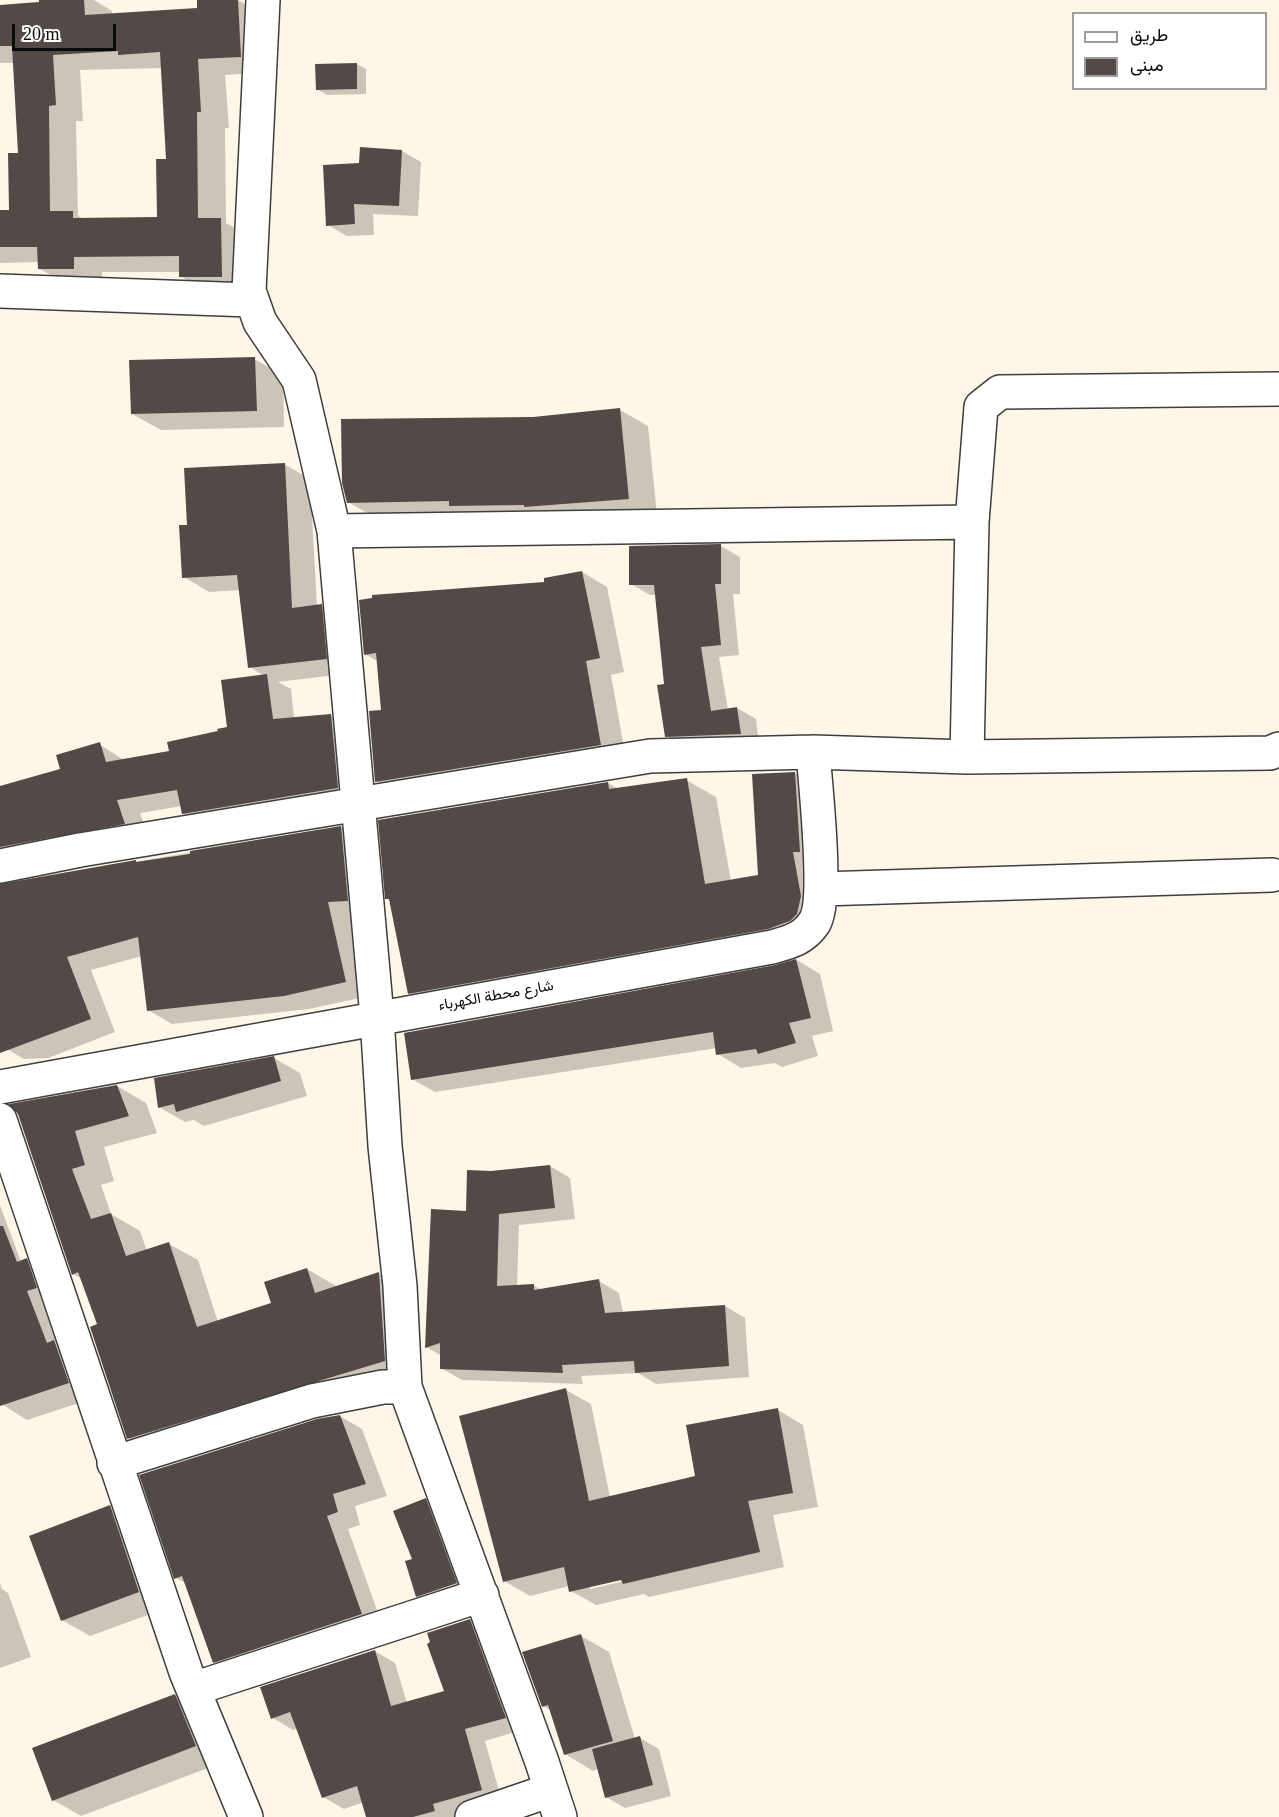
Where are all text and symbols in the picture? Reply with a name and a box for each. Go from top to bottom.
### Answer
scale bar [15,12,118,50]
legend [1072,12,1267,90]
text: 20 m [23,24,60,44]
text: طريق [1130,25,1168,45]
text: مبنى [1130,55,1164,75]
street label: شارع محطة الكهرباء [437,977,555,1015]

